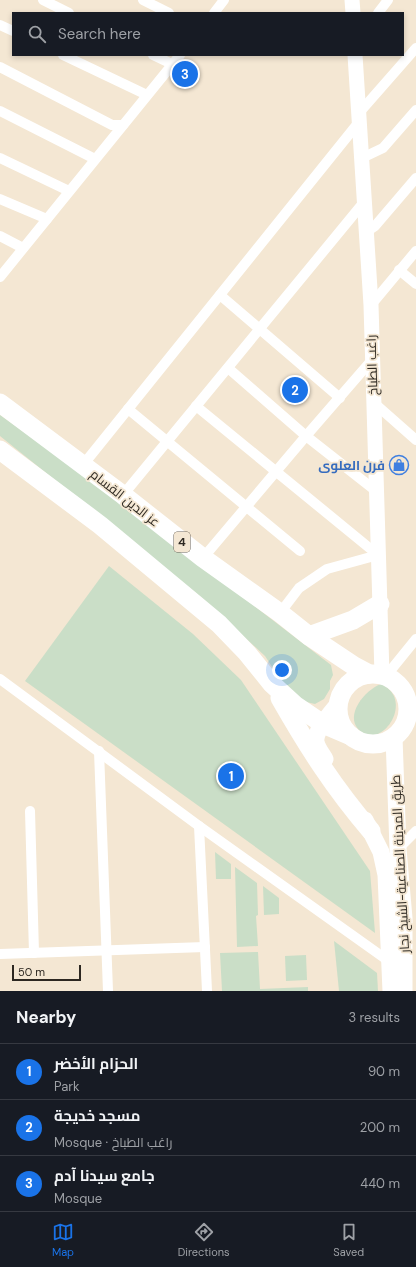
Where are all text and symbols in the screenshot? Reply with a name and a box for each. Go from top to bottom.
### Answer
search box [12,12,404,56]
icon: search [26,23,48,45]
text: Search here [58,24,141,44]
pin: 3 [172,59,198,89]
street label: راغب الطباخ [362,334,382,396]
pin: 2 [282,375,308,405]
shop icon: فرن العلوى [388,454,410,476]
place label: فرن العلوى [318,457,385,474]
street label: عز الدين القسام [86,466,163,531]
road number: 4 [174,532,190,552]
your location [272,660,292,680]
pin: 1 [218,761,244,791]
street label: طريق المدينة الصناعية-الشيخ نجار [387,774,413,955]
scale bar [12,963,81,982]
text: 50 m [18,965,45,979]
text: Nearby [16,1006,76,1028]
text: 3 results [348,1009,400,1026]
text: الحزام الأخضر [54,1054,138,1074]
text: 1 [27,1063,31,1080]
text: 90 m [368,1063,400,1080]
text: Park [54,1078,80,1095]
text: مسجد خديجة [54,1106,140,1126]
text: 2 [25,1119,33,1136]
text: 200 m [360,1119,400,1136]
text: Mosque · راغب الطباخ [54,1134,172,1151]
text: جامع سيدنا آدم [54,1166,155,1186]
text: 3 [25,1175,33,1192]
text: 440 m [360,1175,400,1192]
text: Mosque [54,1190,102,1207]
tab: Map [52,1221,74,1259]
tab: Directions [178,1221,230,1259]
tab: Saved [333,1221,364,1259]

